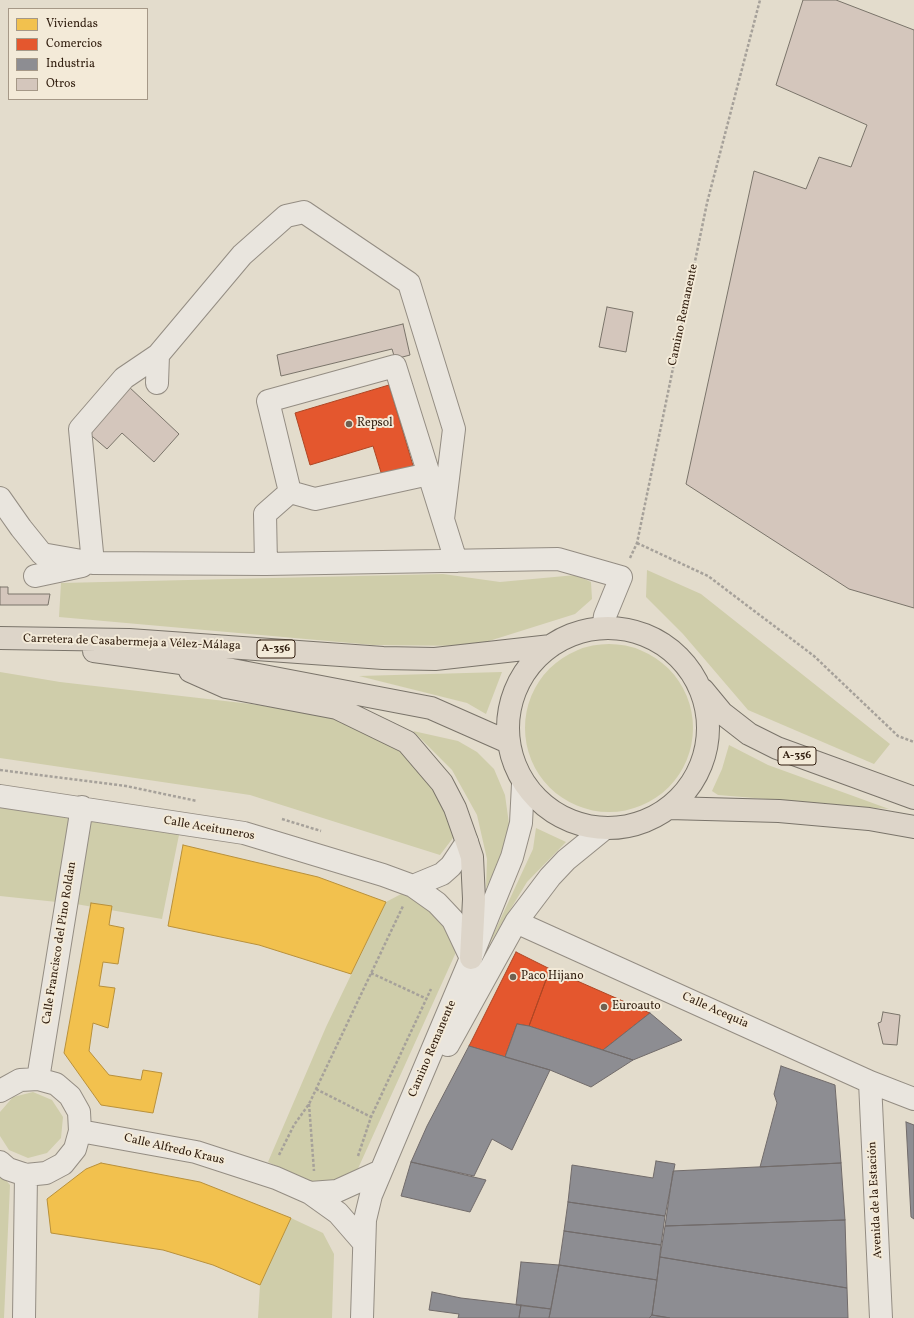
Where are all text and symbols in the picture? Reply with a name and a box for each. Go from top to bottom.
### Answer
legend [8,8,148,100]
text: Viviendas [46,16,98,32]
text: Comercios [46,36,102,52]
text: Industria [46,56,95,72]
text: Otros [46,76,76,92]
street label: Camino Remanente [666,263,702,367]
place label: Repsol [357,417,393,431]
marker: Repsol [344,419,354,429]
street label: Carretera de Casabermeja a Vélez-Málaga [23,632,241,654]
road number: A-356 [257,640,295,658]
road number: A-356 [778,747,816,765]
street label: Calle Aceituneros [162,814,256,844]
street label: Calle Francisco del Pino Roldan [40,861,80,1025]
place label: Paco Hijano [521,970,584,984]
marker: Paco Hijano [508,972,518,982]
street label: Calle Acequia [680,990,750,1032]
street label: Camino Remanente [406,998,460,1100]
place label: Euroauto [612,1000,661,1014]
marker: Euroauto [599,1002,609,1012]
street label: Calle Alfredo Kraus [122,1131,226,1169]
street label: Avenida de la Estación [866,1141,886,1259]

